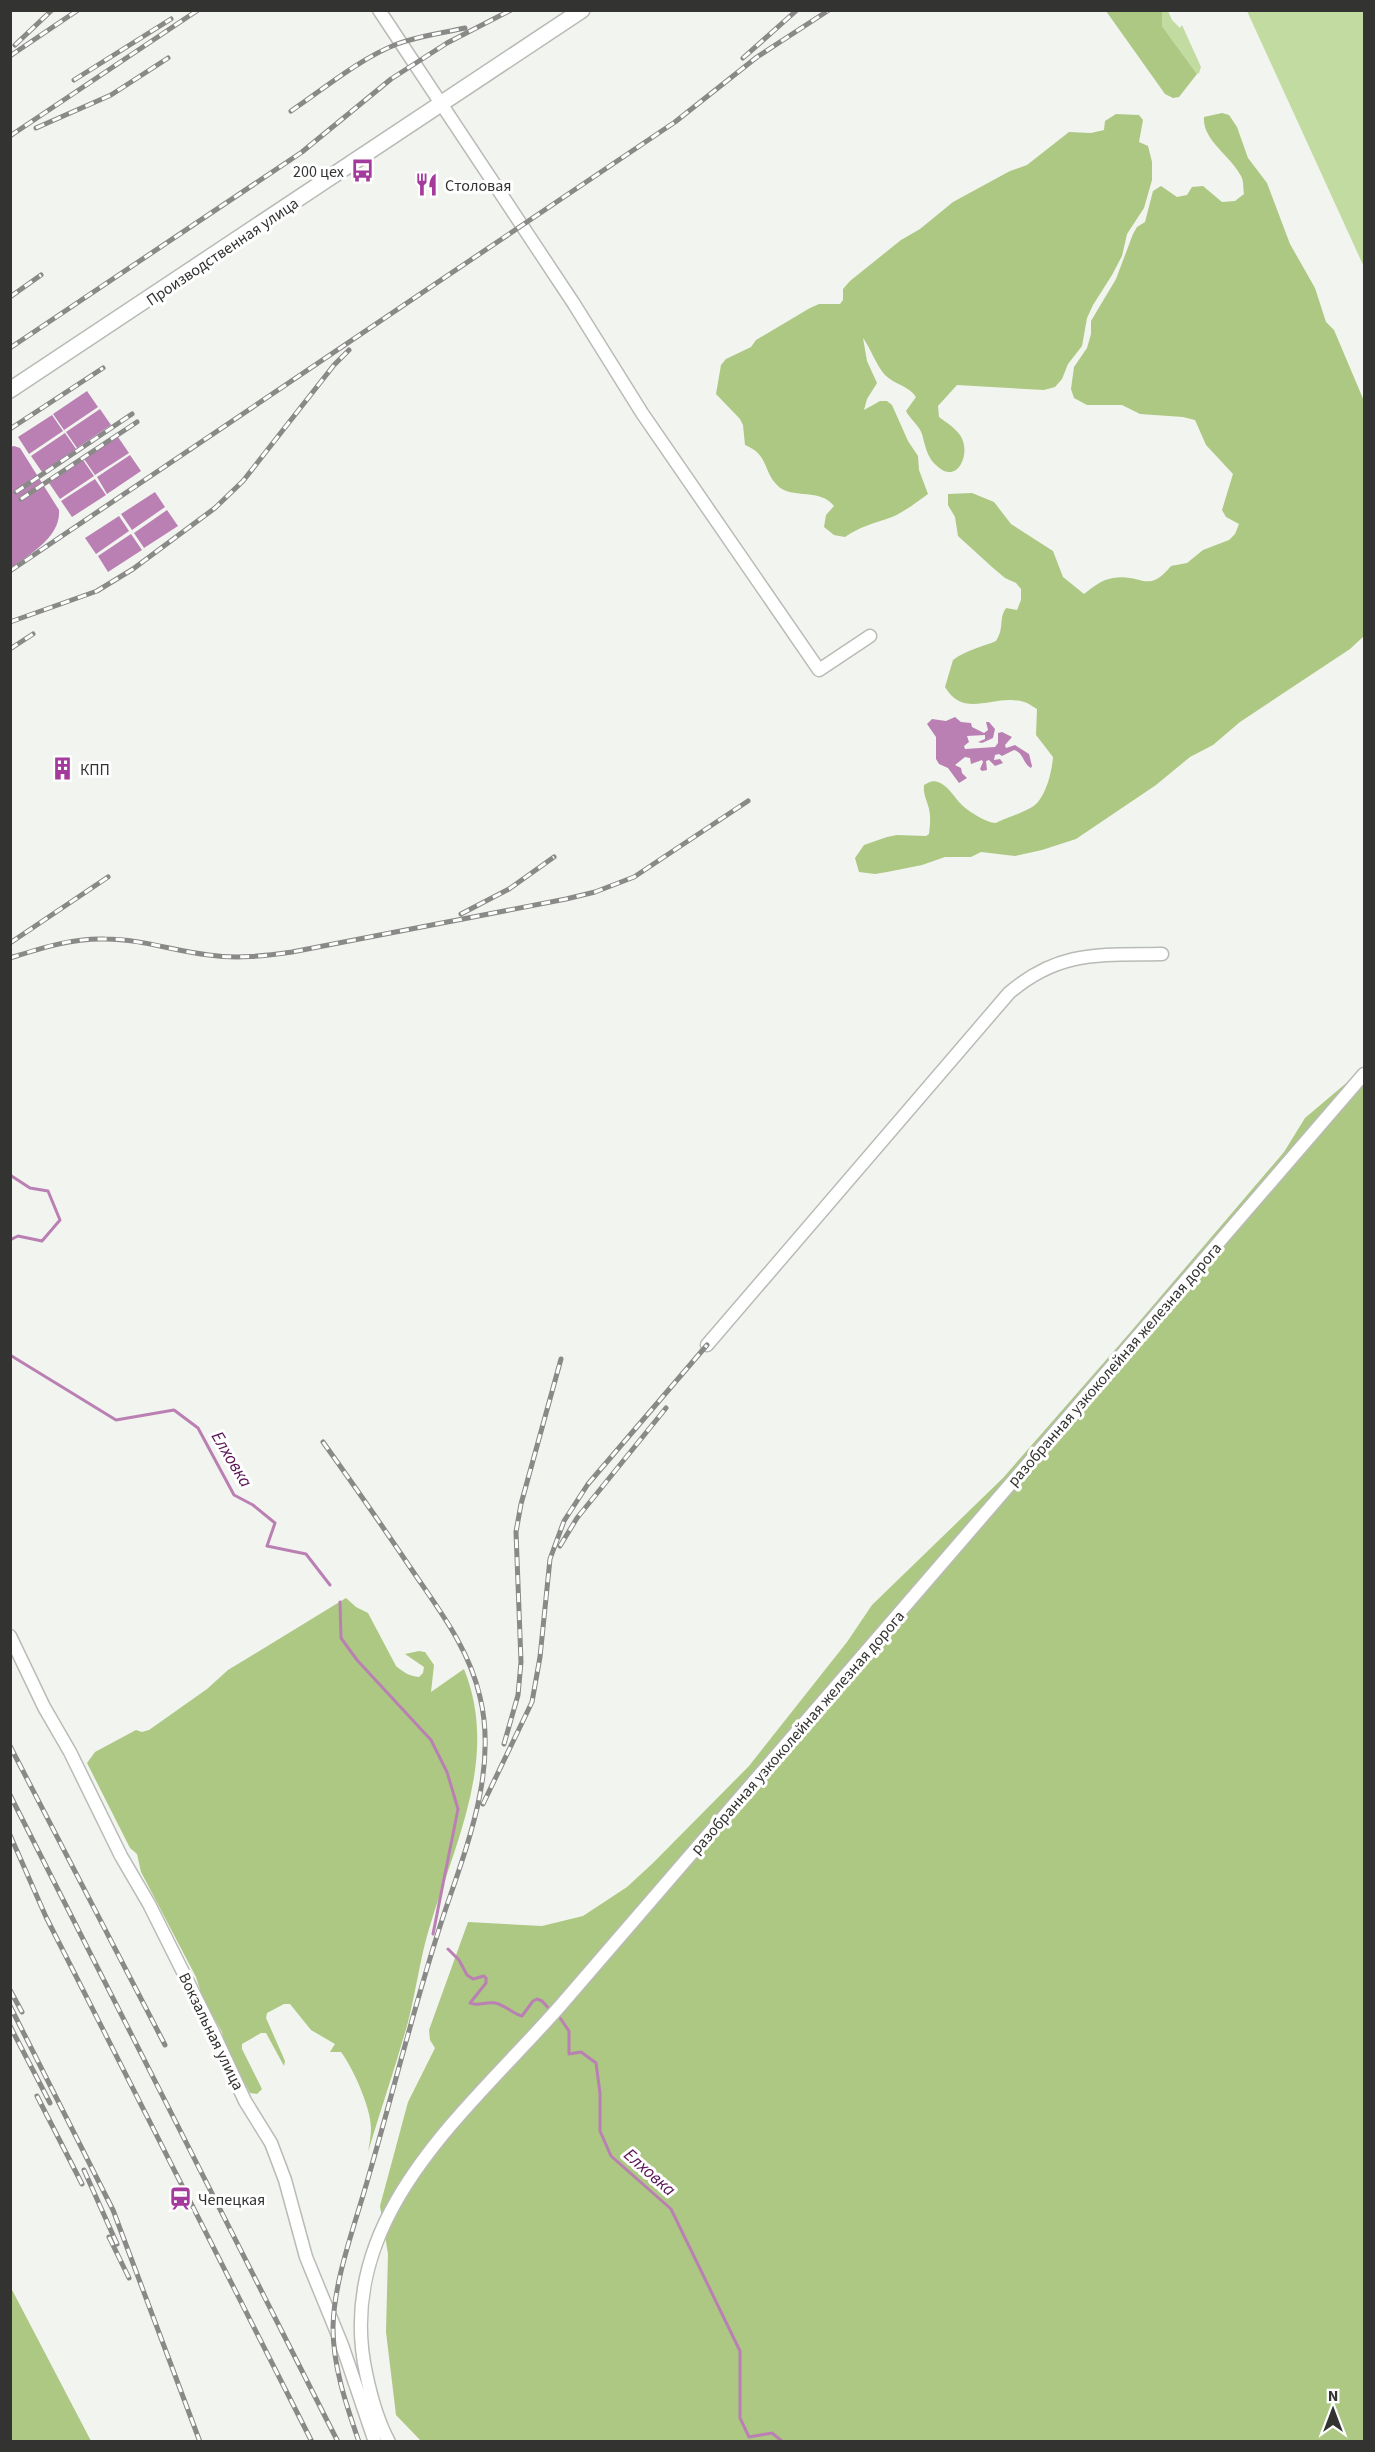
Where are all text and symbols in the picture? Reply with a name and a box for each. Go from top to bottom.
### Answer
bus stop icon: 200 цех [349,158,375,184]
place label: 200 цех [293,161,344,183]
restaurant icon: Cтоловая [414,172,440,198]
place label: Cтоловая [445,175,512,197]
street label: Производственная улица [142,193,303,311]
building icon: КПП [49,756,75,782]
place label: КПП [80,759,110,781]
street label: разобранная узкоколейная железная дорога [1003,1238,1227,1491]
water label: Елховка [205,1426,258,1492]
street label: разобранная узкоколейная железная дорога [686,1606,910,1859]
street label: Вокзальная улица [173,1969,249,2094]
water label: Елховка [618,2143,681,2202]
station icon: Чепецкая [167,2186,193,2212]
place label: Чепецкая [198,2189,265,2211]
north arrow [1303,2380,1363,2440]
text: N [1328,2385,1338,2407]

